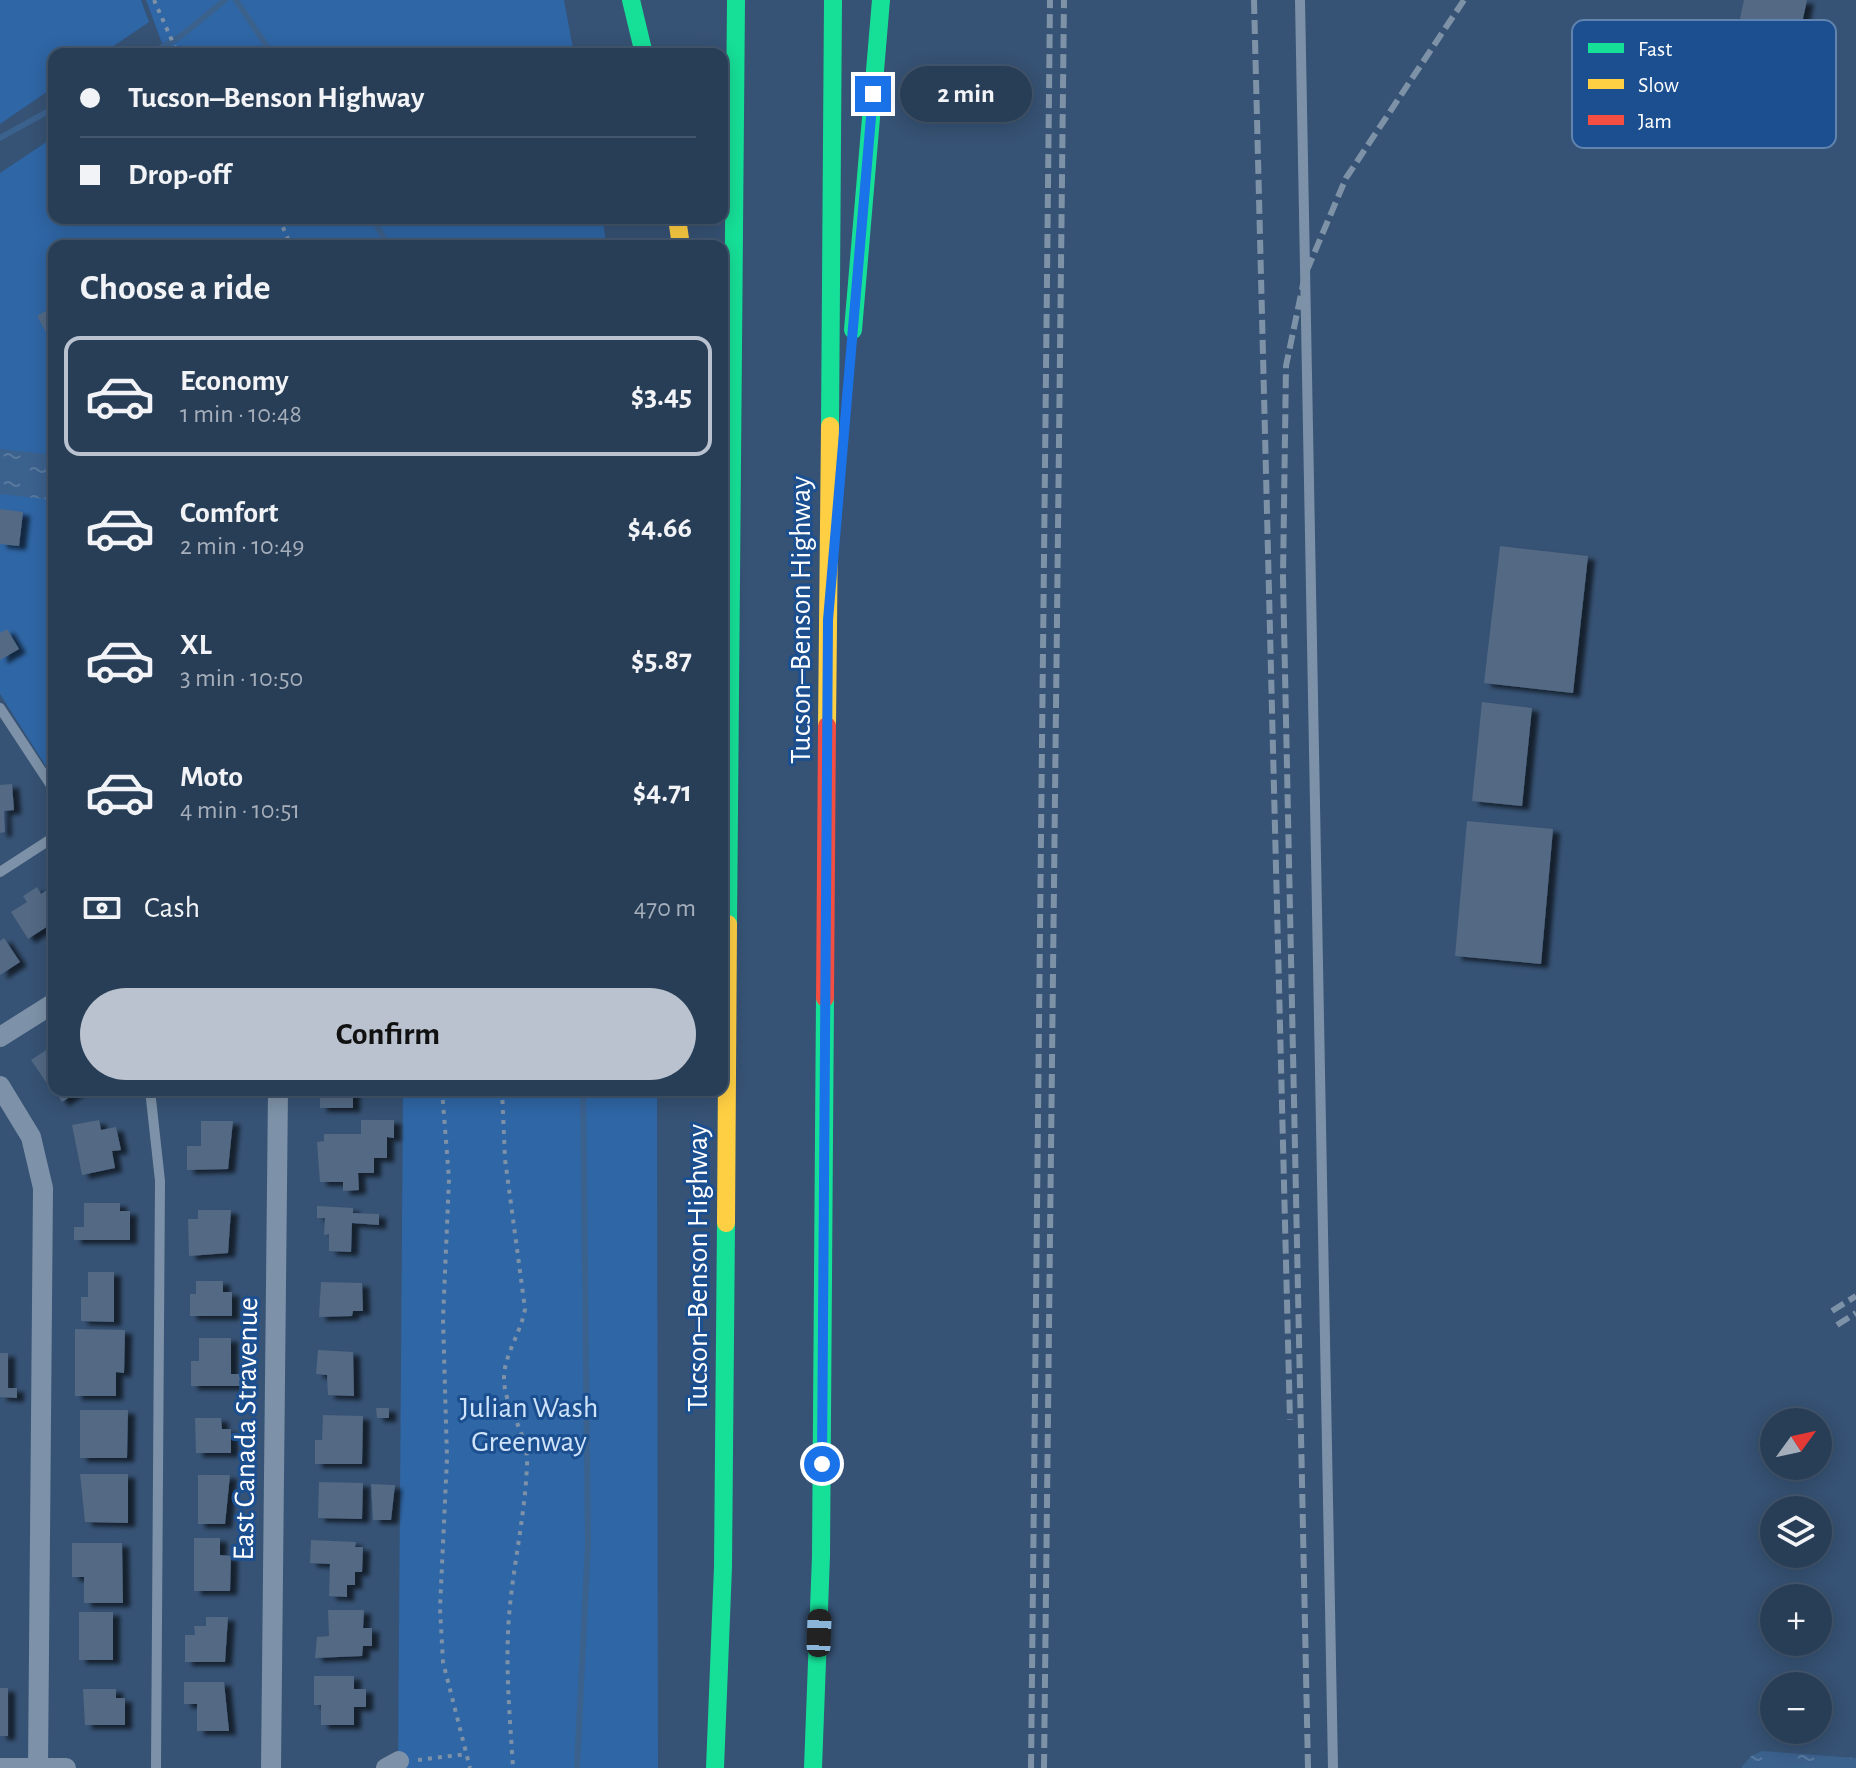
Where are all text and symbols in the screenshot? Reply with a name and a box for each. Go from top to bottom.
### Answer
legend [1572,20,1836,148]
text: Fast [1638,38,1672,60]
callout: 2 min [901,66,1033,122]
text: Slow [1638,74,1679,96]
route end [855,76,891,112]
text: 2 min [937,81,995,107]
text: Tucson–Benson Highway [128,83,424,113]
text: Jam [1638,110,1672,132]
text: Drop-off [128,160,231,190]
text: Choose a ride [80,270,270,306]
icon: car [84,360,156,432]
text: Economy [180,366,289,396]
text: $3.45 [631,381,692,411]
text: 1 min · 10:48 [180,401,302,427]
street label: Tucson–Benson Highway [786,476,816,764]
icon: car [84,492,156,564]
text: Comfort [180,498,279,528]
text: $4.66 [628,513,692,543]
text: 2 min · 10:49 [180,533,305,559]
icon: car [84,624,156,696]
text: XL [180,630,212,660]
text: $5.87 [631,645,692,675]
text: 3 min · 10:50 [180,665,303,691]
icon: car [84,756,156,828]
text: Moto [180,762,243,792]
text: $4.71 [633,777,692,807]
text: 4 min · 10:51 [180,797,300,823]
icon: cash [80,886,124,930]
text: Cash [144,893,200,923]
text: 470 m [634,895,696,921]
button: Confirm [80,988,696,1080]
street label: Tucson–Benson Highway [683,1124,713,1412]
street label: East Canada Stravenue [229,1297,263,1561]
park label: Julian Wash Greenway [460,1393,598,1457]
north arrow [1760,1408,1832,1480]
map controls [1760,1408,1832,1744]
route start [804,1446,840,1482]
button: layers [1760,1496,1832,1568]
button: + [1760,1584,1832,1656]
car [806,1609,832,1657]
button: − [1760,1672,1832,1744]

